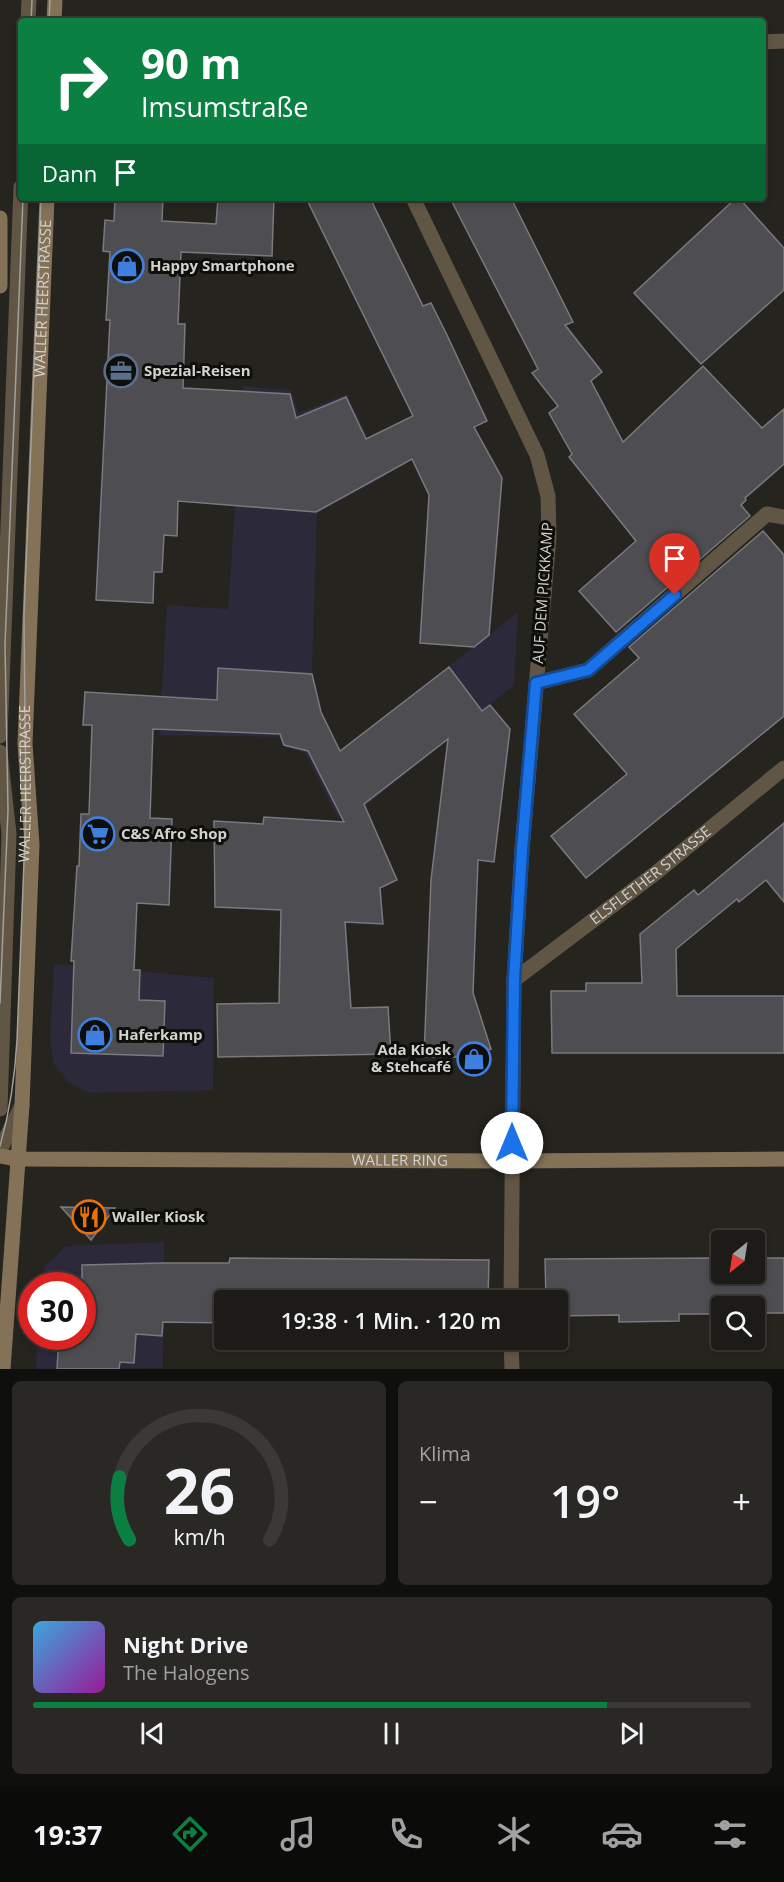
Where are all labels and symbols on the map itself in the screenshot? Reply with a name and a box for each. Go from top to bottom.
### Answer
street label: WALLER HEERSTRASSE [29,219,55,378]
shop icon: Happy Smartphone [109,248,145,284]
place label: Happy Smartphone [150,255,295,275]
office icon: Spezial-Reisen [103,353,139,389]
place label: Spezial-Reisen [144,360,251,380]
street label: AUF DEM PICKKAMP [527,522,557,664]
pin [649,533,700,595]
street label: WALLER HEERSTRASSE [13,705,35,863]
supermarket icon: C&S Afro Shop [80,816,116,852]
street label: ELSFLETHER STRASSE [585,821,715,929]
place label: C&S Afro Shop [121,823,227,843]
shop icon: Haferkamp [77,1017,113,1053]
place label: Haferkamp [118,1024,203,1044]
place label: Ada Kiosk & Stehcafé [371,1039,452,1076]
shop icon: Ada Kiosk & Stehcafé [456,1041,492,1077]
position arrow [480,1111,544,1175]
street label: WALLER RING [352,1149,448,1170]
restaurant icon: Waller Kiosk [71,1199,107,1235]
place label: Waller Kiosk [112,1206,206,1226]
north arrow [711,1230,765,1284]
speed limit sign: 30 [18,1272,96,1350]

